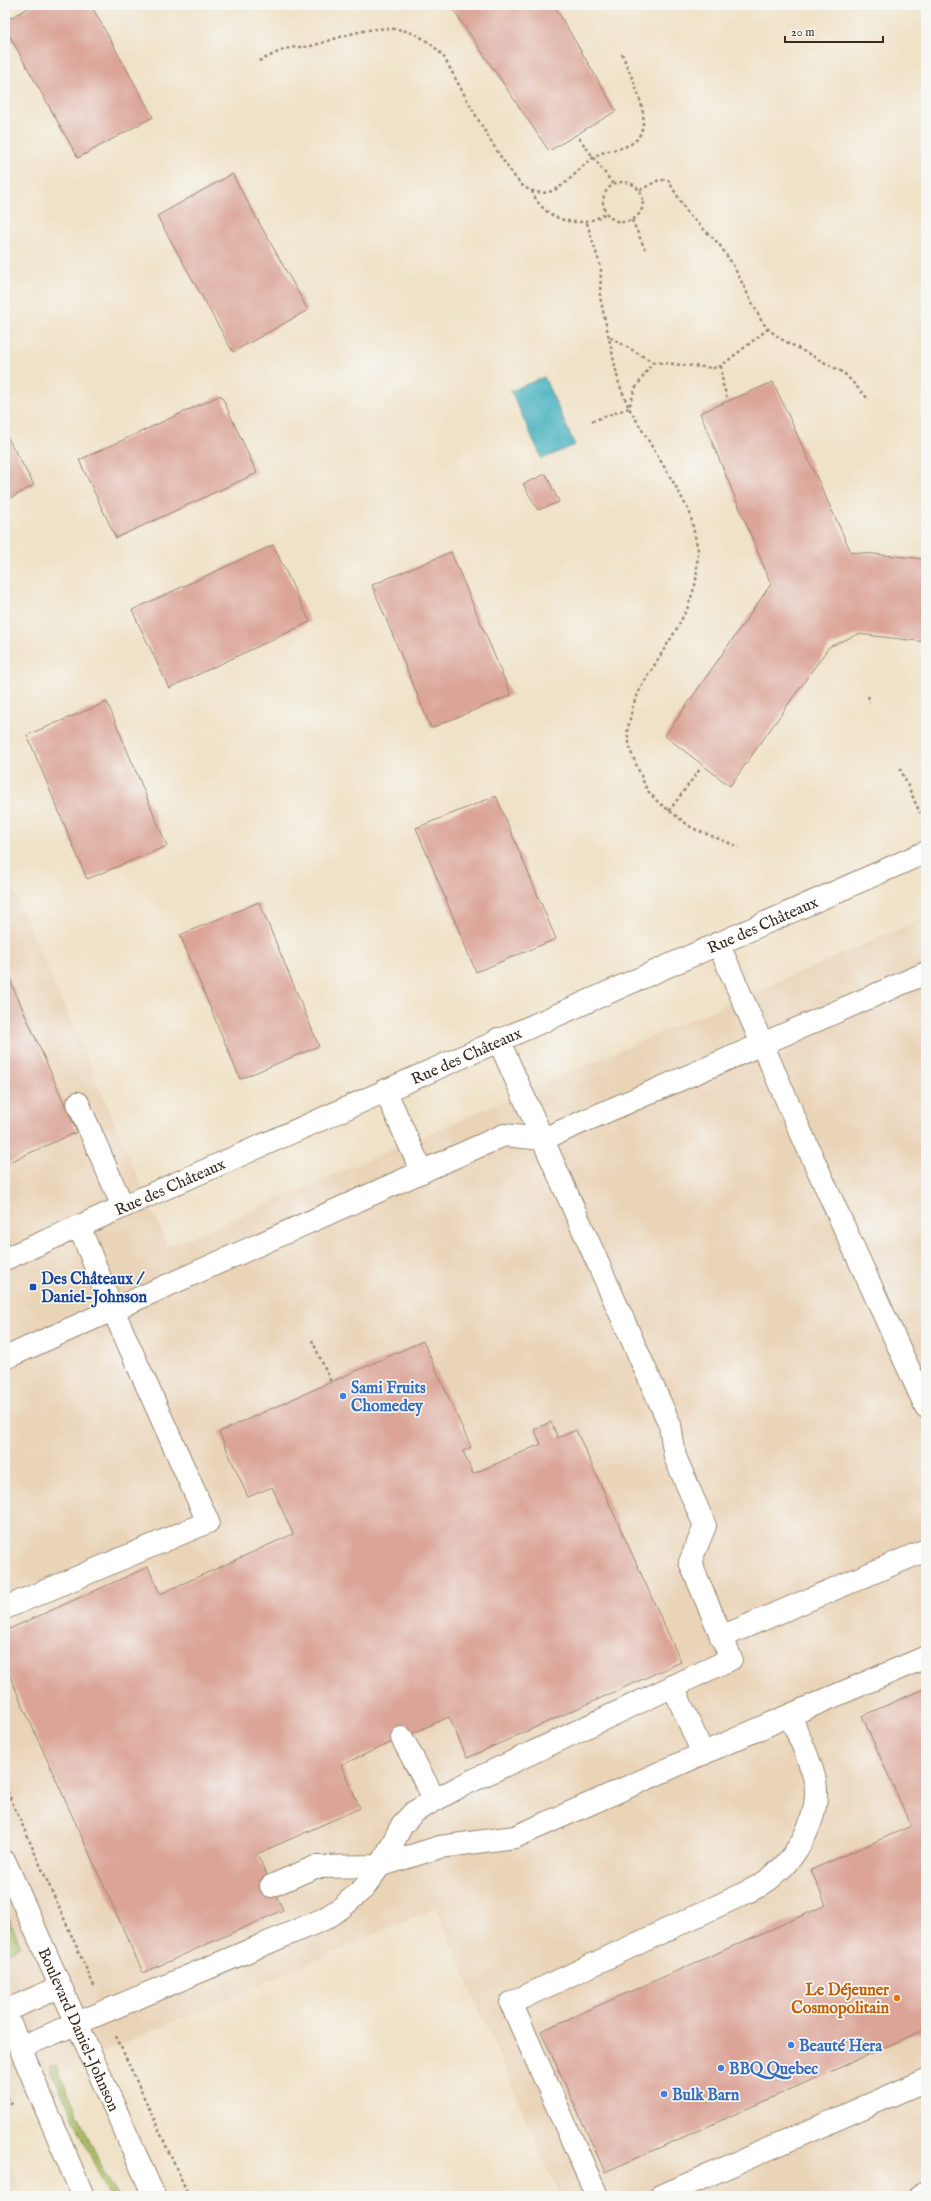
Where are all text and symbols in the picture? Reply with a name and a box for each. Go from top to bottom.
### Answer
scale bar [785,18,883,44]
text: 20 m [791,25,814,40]
street label: Rue des Châteaux [705,893,822,959]
street label: Rue des Châteaux [408,1024,525,1090]
street label: Rue des Châteaux [112,1155,229,1221]
place label: Des Châteaux / Daniel-Johnson [41,1270,148,1308]
marker: Des Châteaux / Daniel-Johnson [28,1282,38,1292]
place label: Sami Fruits Chomedey [351,1379,426,1417]
marker: Sami Fruits Chomedey [338,1391,348,1401]
street label: Boulevard Daniel-Johnson [33,1945,123,2115]
place label: Le Déjeuner Cosmopolitain [791,1981,889,2019]
marker: Le Déjeuner Cosmopolitain [892,1993,902,2003]
place label: Beauté Hera [799,2037,883,2057]
marker: Beauté Hera [786,2040,796,2050]
place label: BBQ Quebec [729,2060,818,2080]
marker: BBQ Quebec [716,2063,726,2073]
place label: Bulk Barn [672,2086,740,2106]
marker: Bulk Barn [659,2089,669,2099]

